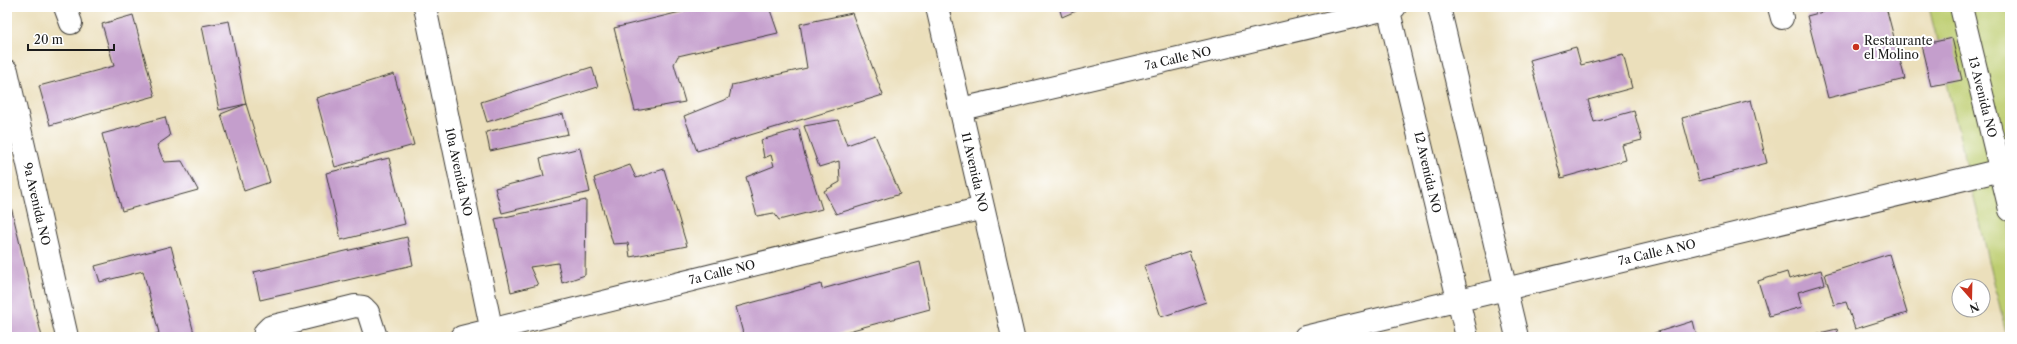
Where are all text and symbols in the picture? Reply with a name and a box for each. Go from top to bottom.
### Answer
scale bar [28,26,114,52]
text: 20 m [34,32,63,47]
place label: Restaurante el Molino [1864,33,1933,62]
marker: Restaurante el Molino [1851,42,1861,52]
street label: 7a Calle NO [1143,43,1213,73]
street label: 13 Avenida NO [1966,55,2000,139]
street label: 10a Avenida NO [442,126,476,218]
street label: 12 Avenida NO [1411,130,1445,214]
street label: 11 Avenida NO [959,131,991,213]
street label: 9a Avenida NO [20,161,54,247]
street label: 7a Calle A NO [1617,236,1697,268]
street label: 7a Calle NO [687,257,757,287]
north arrow [1951,278,1991,318]
text: N [1967,299,1981,316]

